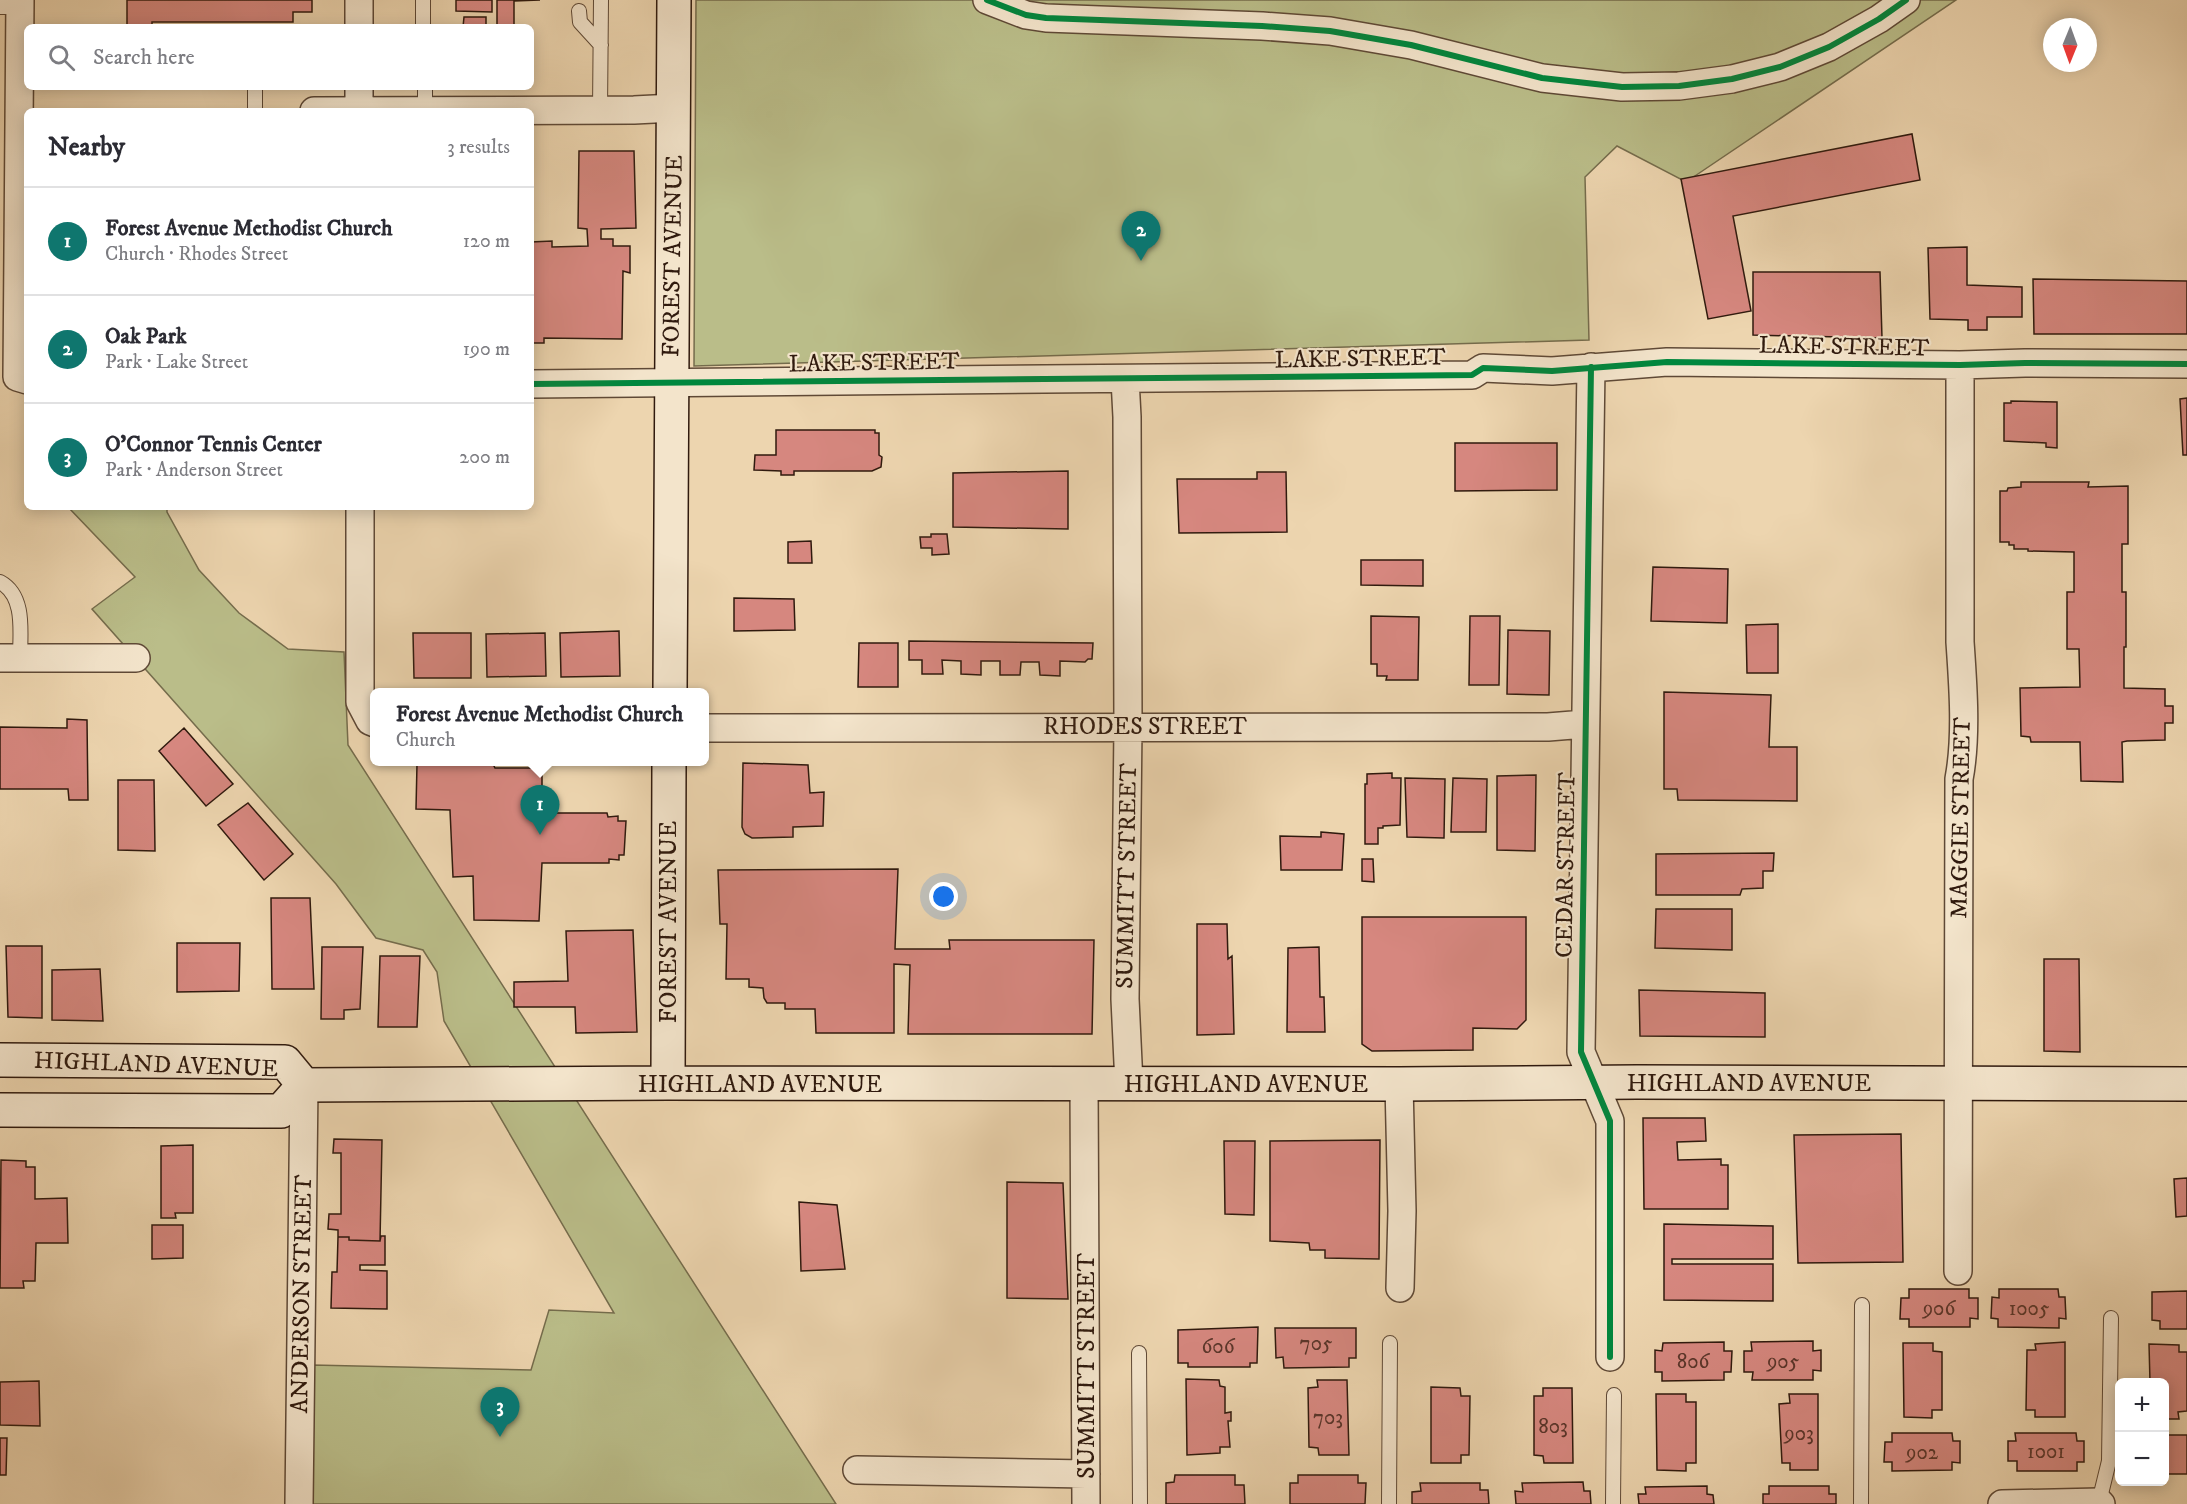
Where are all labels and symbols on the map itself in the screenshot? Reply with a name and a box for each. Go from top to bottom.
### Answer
north arrow [2043,18,2097,72]
street label: FOREST AVENUE [656,155,690,357]
pin: 2 [1122,212,1160,261]
street label: LAKE STREET [1758,331,1930,363]
street label: LAKE STREET [1274,343,1446,375]
street label: LAKE STREET [788,347,960,379]
street label: RHODES STREET [1043,712,1247,742]
street label: MAGGIE STREET [1944,717,1978,919]
street label: SUMMITT STREET [1110,763,1144,989]
street label: CEDAR STREET [1549,772,1583,958]
pin: 1 [520,786,560,835]
street label: FOREST AVENUE [654,821,684,1023]
your location [929,882,958,911]
street label: HIGHLAND AVENUE [33,1046,279,1084]
street label: HIGHLAND AVENUE [1627,1069,1871,1099]
street label: HIGHLAND AVENUE [638,1070,882,1100]
street label: HIGHLAND AVENUE [1124,1070,1368,1100]
street label: ANDERSON STREET [285,1174,319,1414]
street label: SUMMITT STREET [1072,1253,1102,1479]
house number: 906 [1922,1296,1956,1322]
house number: 1005 [2009,1296,2049,1322]
house number: 705 [1300,1331,1332,1357]
house number: 606 [1201,1334,1236,1360]
house number: 806 [1677,1349,1710,1375]
house number: 905 [1766,1349,1799,1375]
pin: 3 [480,1388,520,1437]
house number: 703 [1313,1405,1343,1431]
house number: 803 [1538,1414,1568,1440]
house number: 903 [1783,1421,1814,1447]
house number: 1001 [2027,1439,2065,1465]
house number: 902 [1905,1440,1939,1466]

